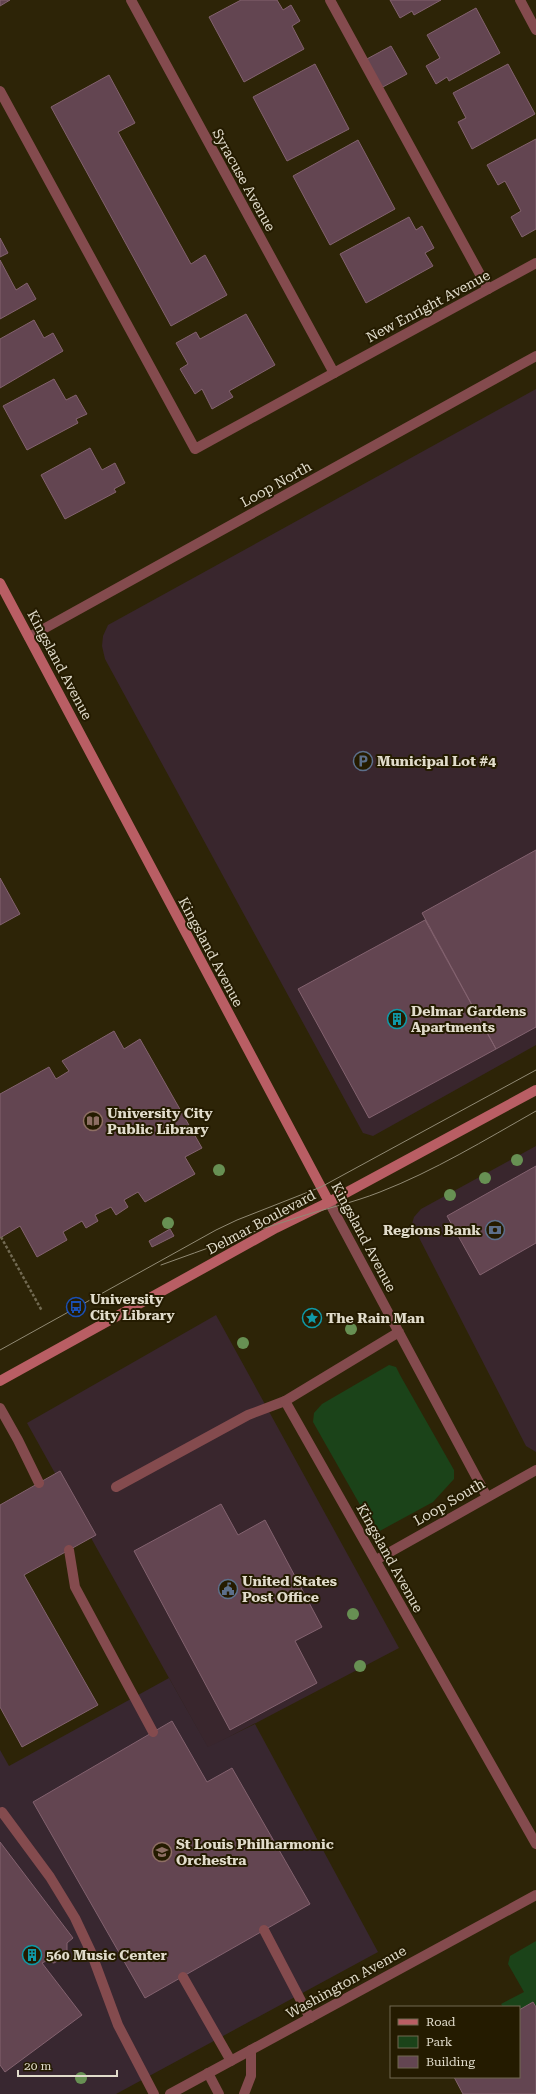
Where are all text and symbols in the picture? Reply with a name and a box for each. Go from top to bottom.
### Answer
street label: Syracuse Avenue [209,126,279,234]
street label: New Enright Avenue [363,266,493,345]
street label: Loop North [238,458,314,510]
street label: Kingsland Avenue [24,607,96,723]
parking icon: Municipal Lot #4 [352,750,374,772]
place label: Municipal Lot #4 [377,753,496,769]
street label: Kingsland Avenue [175,894,247,1010]
place label: Delmar Gardens Apartments [411,1003,526,1035]
building icon: Delmar Gardens Apartments [386,1008,408,1030]
place label: University City Public Library [107,1105,213,1137]
library icon: University City Public Library [82,1110,104,1132]
street label: Kingsland Avenue [328,1179,400,1295]
street label: Delmar Boulevard [204,1187,318,1257]
bank icon: Regions Bank [484,1219,506,1241]
place label: Regions Bank [383,1222,481,1238]
place label: University City Library [90,1291,175,1323]
bus stop icon: University City Library [65,1296,87,1318]
place icon: The Rain Man [301,1307,323,1329]
place label: The Rain Man [326,1310,425,1326]
street label: Loop South [411,1475,487,1529]
street label: Kingsland Avenue [353,1501,427,1615]
place label: United States Post Office [242,1573,337,1605]
public building icon: United States Post Office [217,1578,239,1600]
place label: St Louis Philharmonic Orchestra [176,1836,334,1868]
school or university icon: St Louis Philharmonic Orchestra [151,1841,173,1863]
street label: Washington Avenue [283,1942,409,2022]
building icon: 560 Music Center [21,1944,43,1966]
place label: 560 Music Center [46,1947,168,1963]
legend [390,2006,520,2078]
text: Road [426,2015,456,2029]
text: Park [426,2035,453,2049]
scale bar [18,2052,117,2078]
text: Building [426,2055,475,2069]
text: 20 m [24,2059,51,2073]

